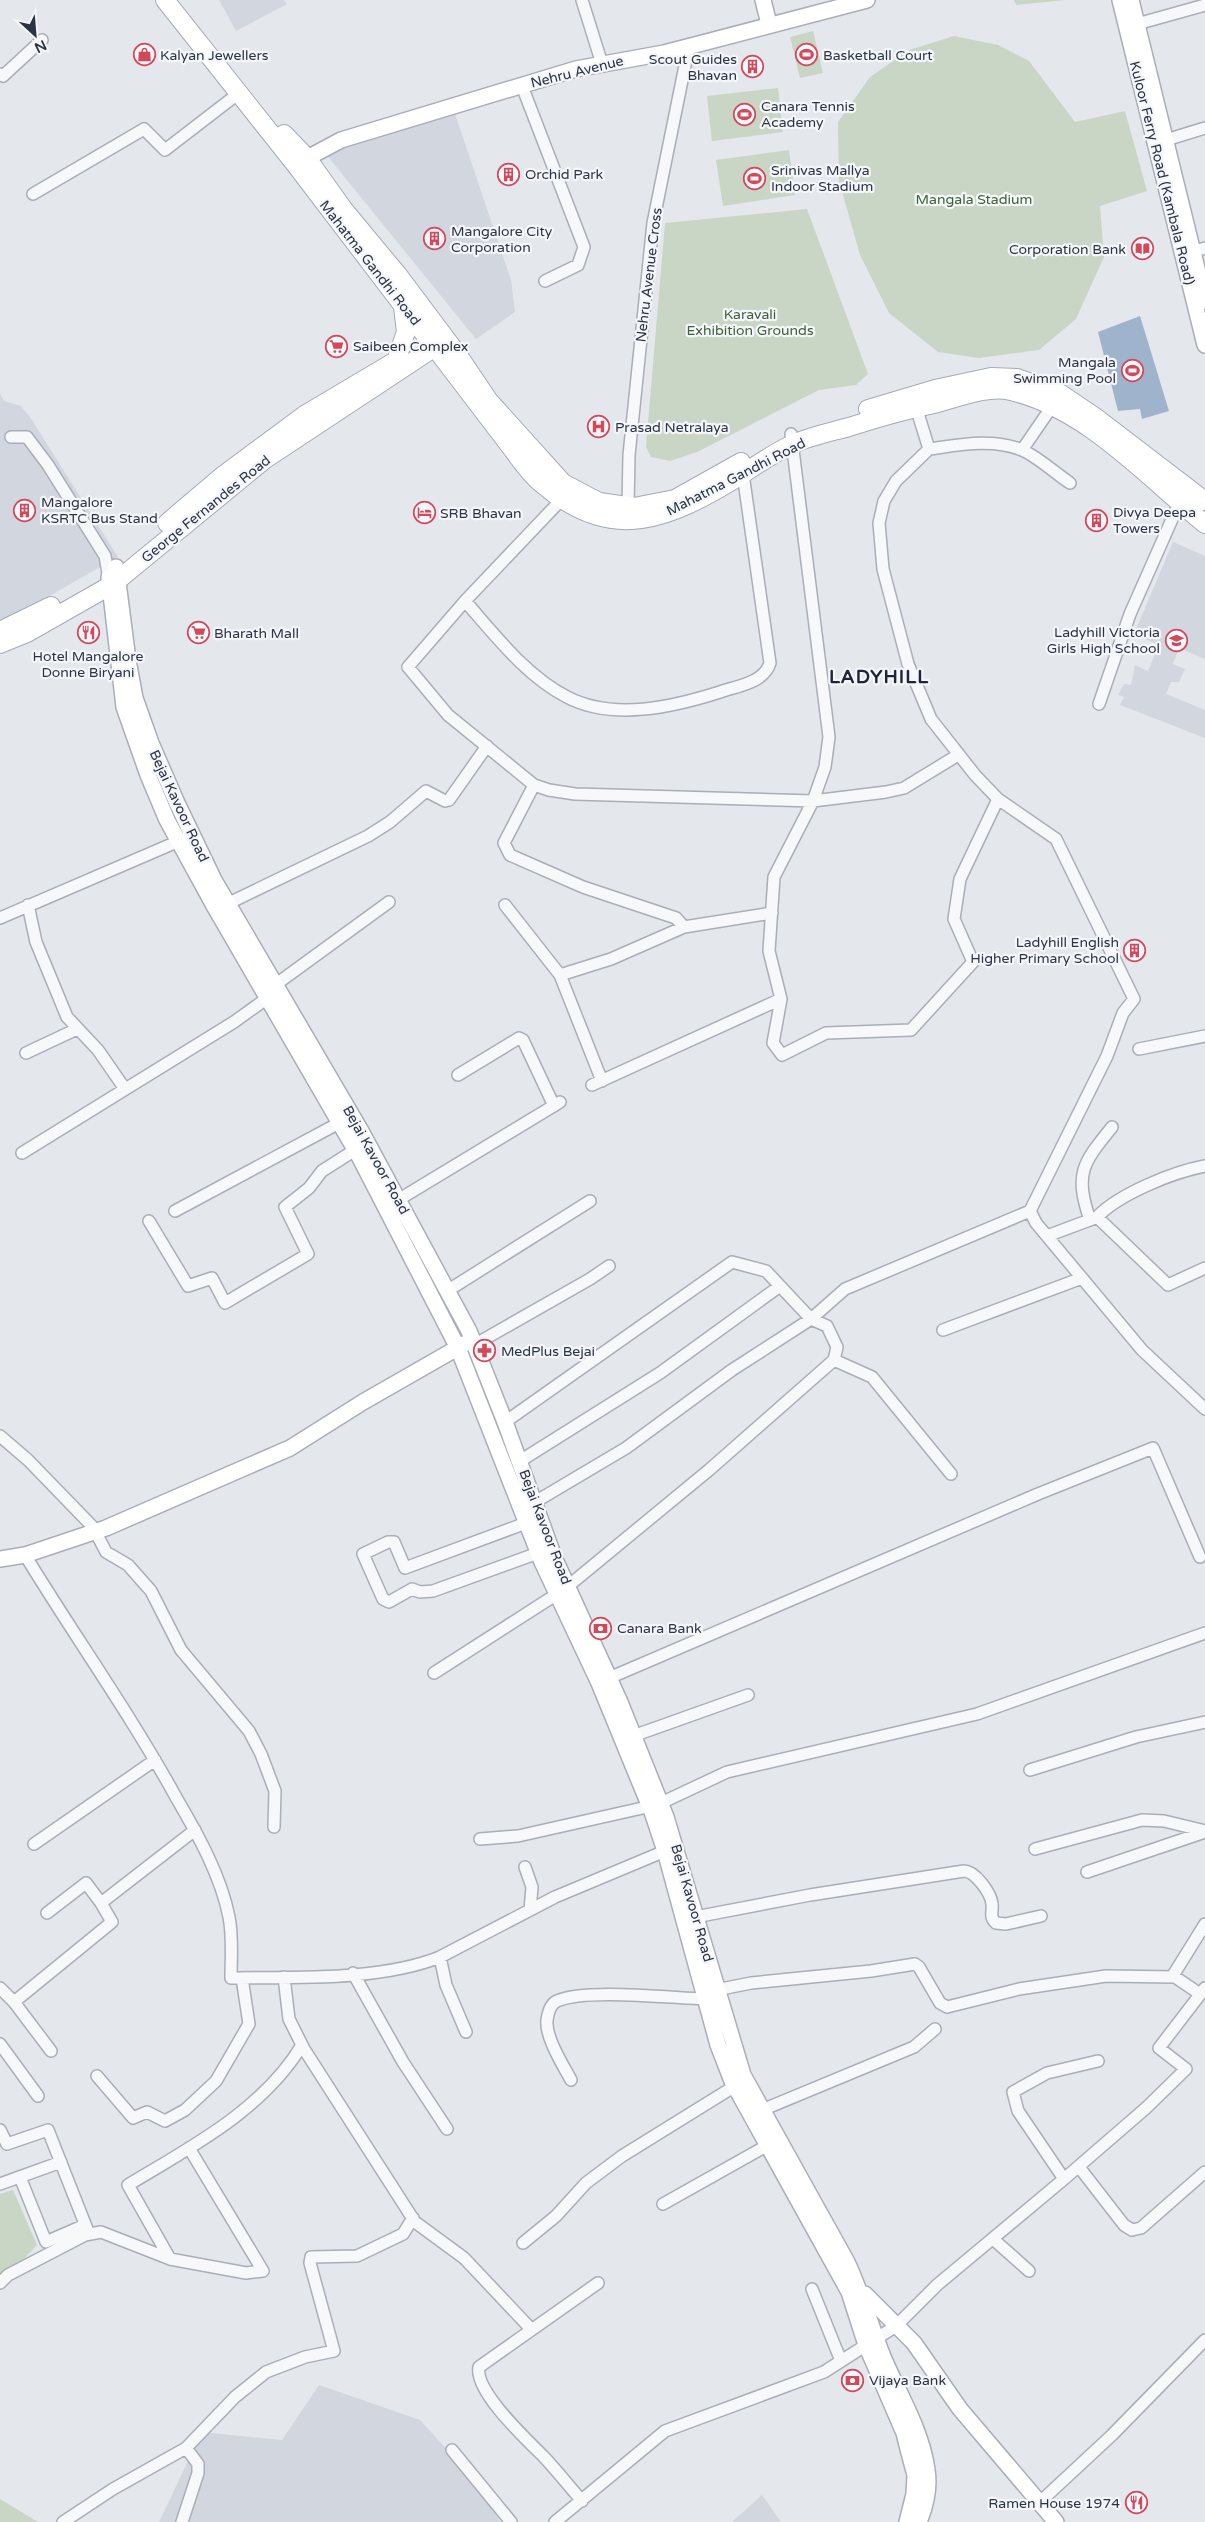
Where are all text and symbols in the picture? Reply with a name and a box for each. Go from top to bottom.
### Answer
north arrow [10,10,60,60]
text: N [32,36,49,56]
shop icon: Kalyan Jewellers [132,43,156,67]
sports icon: Basketball Court [795,43,819,67]
place label: Kalyan Jewellers [160,47,269,64]
place label: Basketball Court [823,47,933,64]
place label: Scout Guides Bhavan [649,51,737,84]
street label: Nehru Avenue [529,52,625,92]
building icon: Scout Guides Bhavan [741,55,765,79]
street label: Kuloor Ferry Road (Kambala Road) [1126,59,1198,287]
place label: Canara Tennis Academy [761,98,855,131]
sports icon: Canara Tennis Academy [733,102,757,126]
building icon: Orchid Park [497,162,521,186]
place label: Srinivas Mallya Indoor Stadium [771,162,873,195]
place label: Orchid Park [525,166,604,183]
sports icon: Srinivas Mallya Indoor Stadium [743,166,767,190]
park label: Mangala Stadium [916,191,1032,208]
street label: Mahatma Gandhi Road [316,197,424,329]
street label: Nehru Avenue Cross [632,206,666,343]
place label: Mangalore City Corporation [451,223,553,256]
building icon: Mangalore City Corporation [423,227,447,251]
library icon: Corporation Bank [1130,237,1154,261]
place label: Corporation Bank [1009,241,1126,258]
park label: Karavali Exhibition Grounds [686,306,814,339]
supermarket icon: Saibeen Complex [325,334,349,358]
place label: Saibeen Complex [353,338,468,355]
place label: Mangala Swimming Pool [1013,354,1116,387]
sports icon: Mangala Swimming Pool [1120,358,1144,382]
hospital icon: Prasad Netralaya [587,415,611,439]
place label: Prasad Netralaya [615,419,729,436]
street label: Mahatma Gandhi Road [664,434,808,520]
street label: George Fernandes Road [138,452,274,566]
place label: Mangalore KSRTC Bus Stand [41,494,158,527]
building icon: Mangalore KSRTC Bus Stand [13,498,37,522]
hotel icon: SRB Bhavan [412,501,436,525]
place label: Divya Deepa Towers [1113,504,1196,537]
place label: SRB Bhavan [440,505,522,522]
building icon: Divya Deepa Towers [1085,508,1109,532]
restaurant icon: Hotel Mangalore Donne Biryani [76,621,100,645]
supermarket icon: Bharath Mall [186,621,210,645]
place label: Ladyhill Victoria Girls High School [1047,624,1160,657]
place label: Bharath Mall [214,625,299,642]
school or university icon: Ladyhill Victoria Girls High School [1164,628,1188,652]
place label: Hotel Mangalore Donne Biryani [33,648,143,681]
district label: LADYHILL [829,666,929,688]
street label: Bejai Kavoor Road [146,747,212,865]
place label: Ladyhill English Higher Primary School [970,934,1119,967]
building icon: Ladyhill English Higher Primary School [1123,938,1147,962]
street label: Bejai Kavoor Road [339,1103,413,1217]
pharmacy icon: MedPlus Bejai [473,1339,497,1363]
place label: MedPlus Bejai [501,1343,595,1360]
street label: Bejai Kavoor Road [515,1467,575,1587]
bank icon: Canara Bank [589,1616,613,1640]
place label: Canara Bank [617,1620,702,1637]
street label: Bejai Kavoor Road [667,1842,717,1964]
bank icon: Vijaya Bank [841,2368,865,2392]
place label: Vijaya Bank [869,2372,946,2389]
restaurant icon: Ramen House 1974 [1124,2491,1148,2515]
place label: Ramen House 1974 [988,2495,1120,2512]

